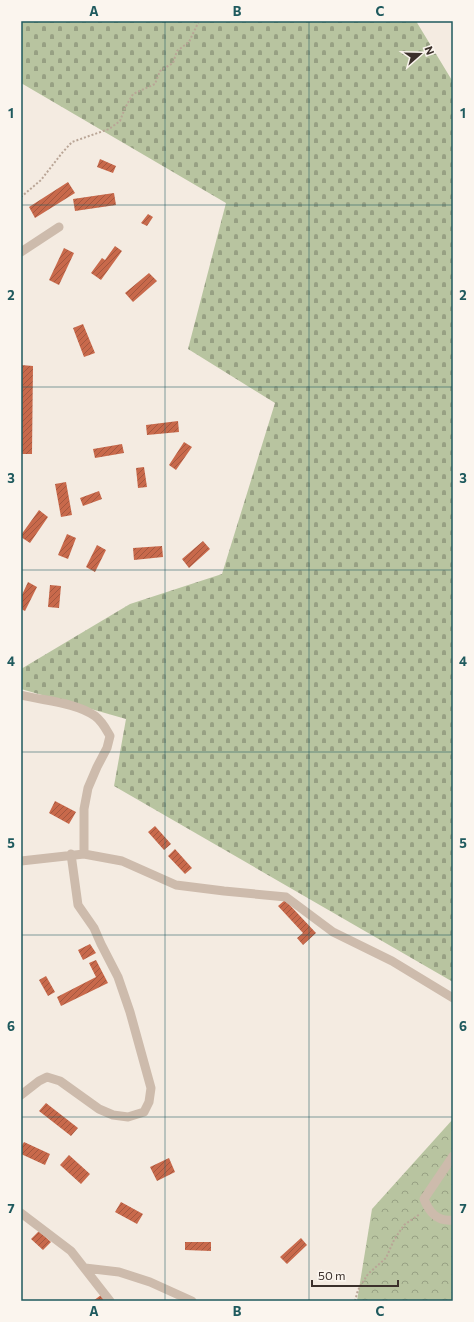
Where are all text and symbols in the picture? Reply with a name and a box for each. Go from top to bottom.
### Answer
text: A [89,3,99,19]
text: B [233,3,242,19]
text: C [376,3,385,19]
north arrow [400,34,440,74]
text: N [422,44,437,57]
text: 1 [8,105,14,121]
text: 1 [460,105,466,121]
text: 2 [7,287,15,303]
text: 2 [459,287,467,303]
text: 3 [7,470,15,486]
text: 3 [459,470,467,486]
text: 4 [7,653,15,669]
text: 4 [459,653,467,669]
text: 5 [7,835,15,851]
text: 5 [459,835,467,851]
text: 6 [7,1018,15,1034]
text: 6 [459,1018,467,1034]
text: 7 [7,1200,15,1216]
text: 7 [459,1200,467,1216]
scale bar [312,1262,398,1288]
text: 50 m [318,1268,346,1282]
text: A [89,1303,99,1319]
text: B [233,1303,242,1319]
text: C [376,1303,385,1319]

